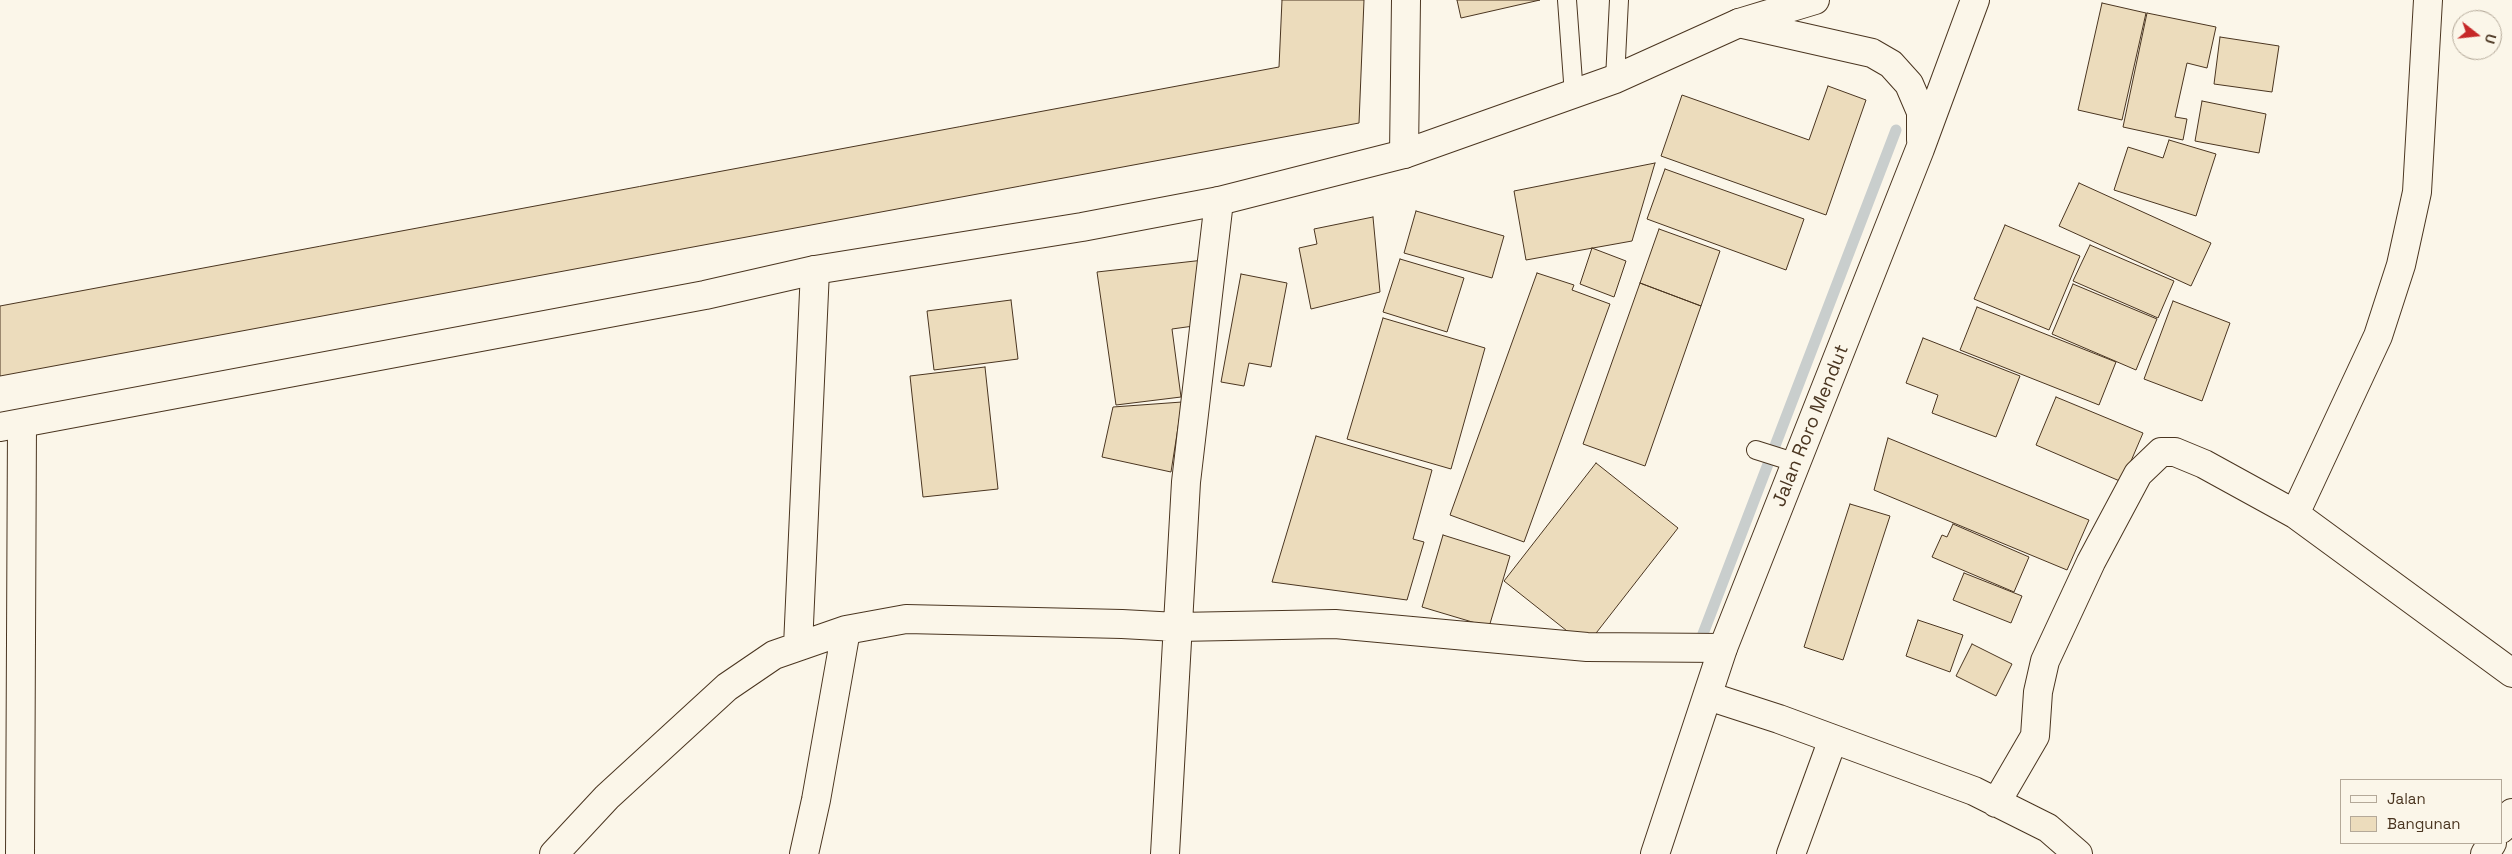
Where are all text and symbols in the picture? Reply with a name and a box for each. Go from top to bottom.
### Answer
north arrow [2452,10,2502,60]
text: U [2481,32,2500,46]
street label: Jalan Roro Mendut [1768,342,1854,510]
legend [2340,779,2502,844]
text: Jalan [2387,789,2426,808]
text: Bangunan [2387,814,2461,833]

